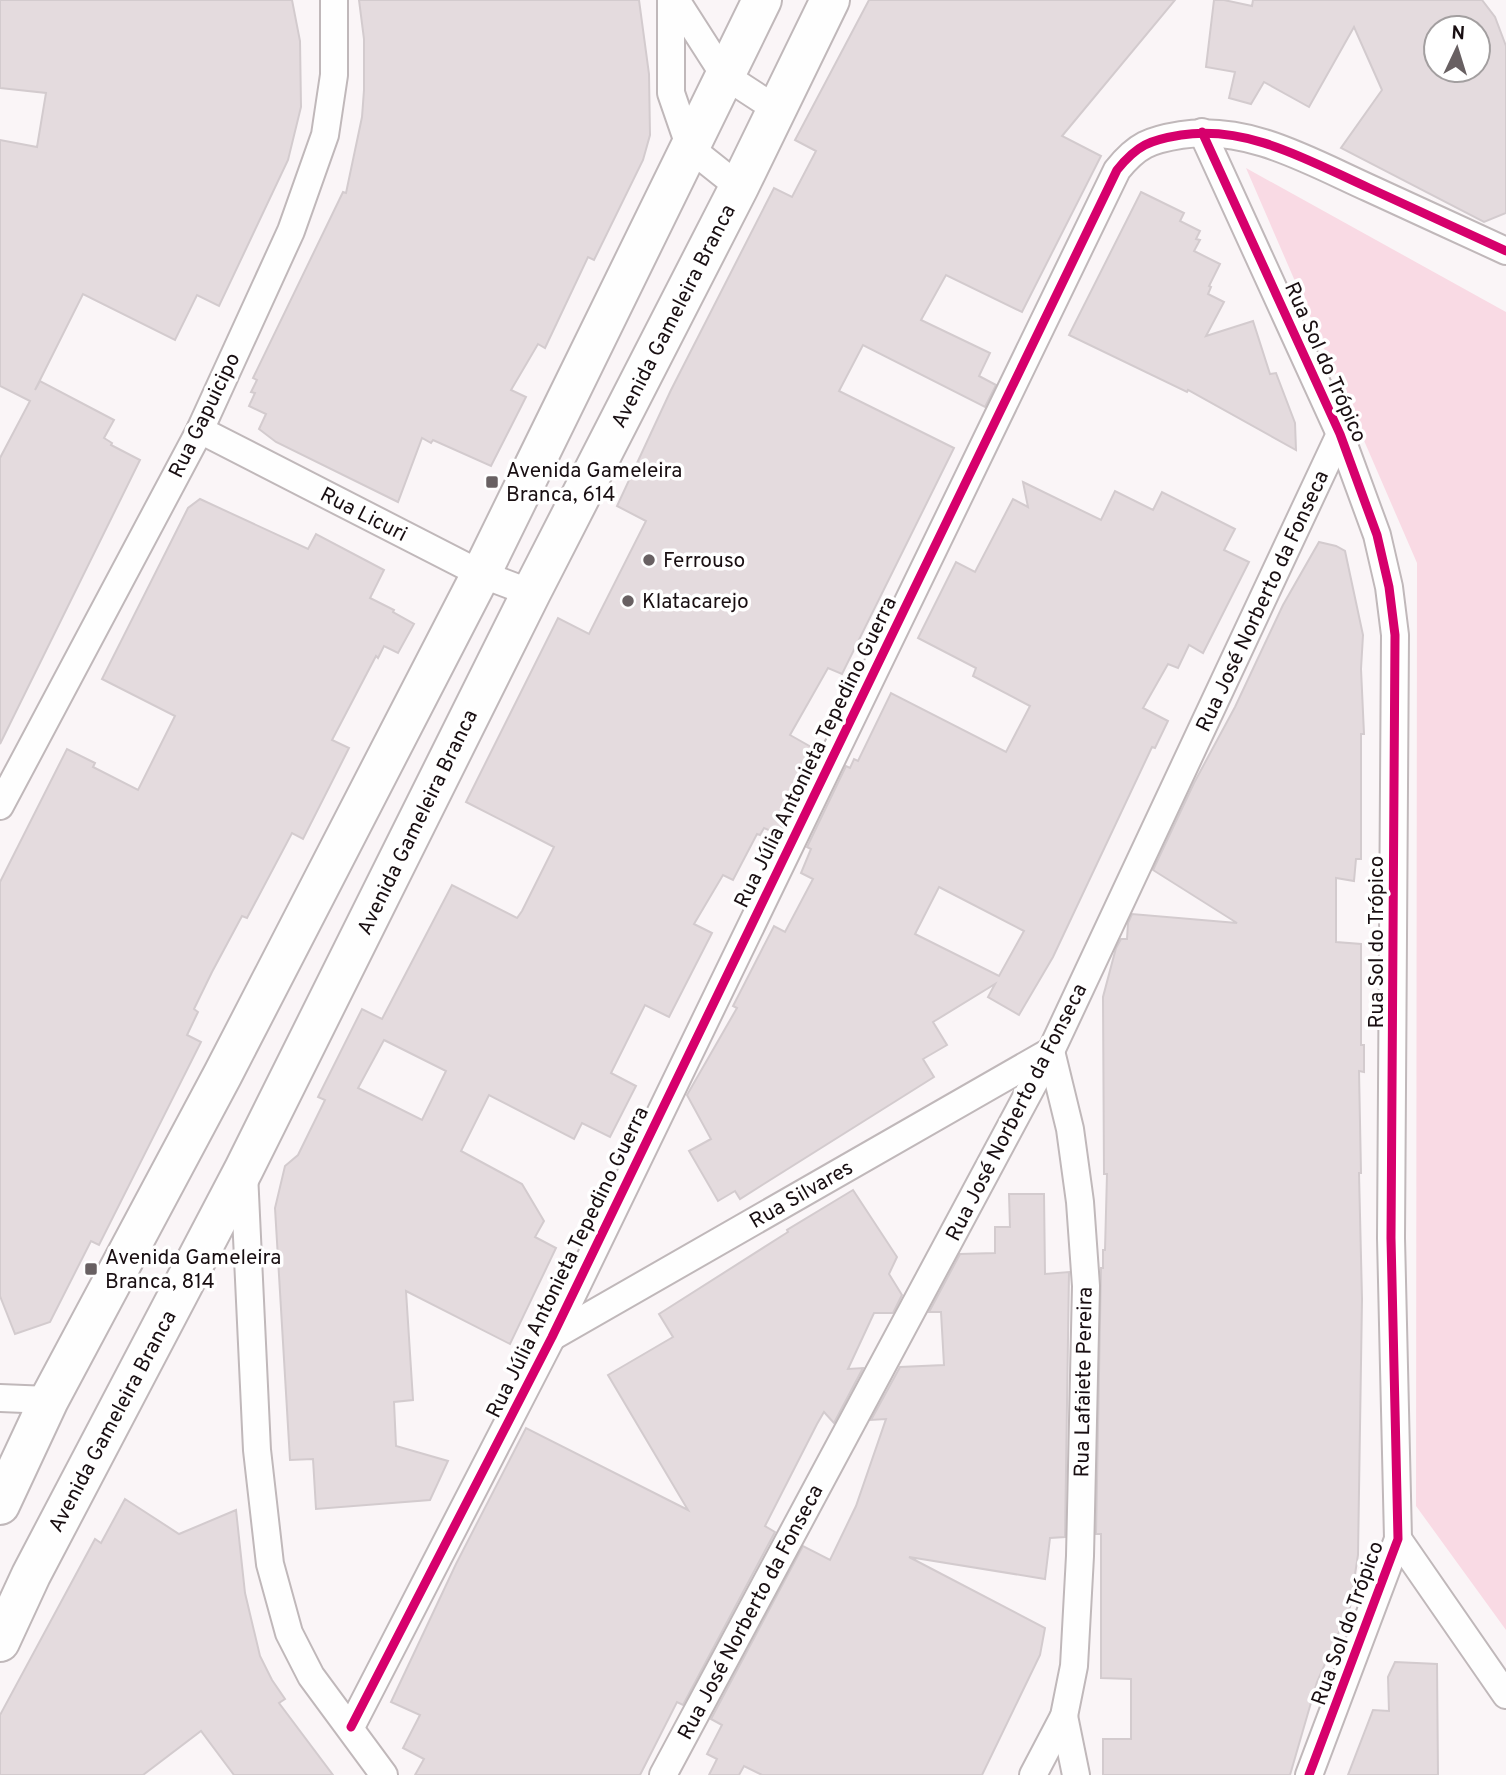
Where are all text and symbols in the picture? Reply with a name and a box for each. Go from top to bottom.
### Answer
north arrow [1422,14,1492,84]
text: N [1450,22,1466,46]
street label: Avenida Gameleira Branca [606,200,743,433]
street label: Rua Sol do Trópico [1277,278,1372,447]
street label: Rua Gapuicipo [163,349,247,483]
place label: Avenida Gameleira Branca, 614 [506,458,682,509]
street label: Rua José Norberto da Fonseca [1191,467,1336,737]
marker: Avenida Gameleira Branca, 614 [484,474,500,490]
street label: Rua Licuri [315,482,411,549]
place label: Ferrouso [663,548,745,575]
marker: Ferrouso [641,552,657,568]
place label: Klatacarejo [642,589,749,616]
street label: Rua Júlia Antonieta Tepedino Guerra [729,592,904,913]
marker: Klatacarejo [620,593,636,609]
street label: Avenida Gameleira Branca [352,705,485,940]
street label: Rua Sol do Trópico [1364,856,1391,1028]
street label: Rua José Norberto da Fonseca [940,979,1094,1246]
street label: Rua Júlia Antonieta Tepedino Guerra [481,1102,656,1423]
street label: Rua Silvares [745,1155,858,1236]
place label: Avenida Gameleira Branca, 814 [105,1245,281,1296]
marker: Avenida Gameleira Branca, 814 [83,1261,99,1277]
street label: Rua Lafaiete Pereira [1069,1286,1100,1478]
street label: Avenida Gameleira Branca [43,1306,183,1537]
street label: Rua José Norberto da Fonseca [672,1480,830,1745]
street label: Rua Sol do Trópico [1306,1538,1391,1709]

